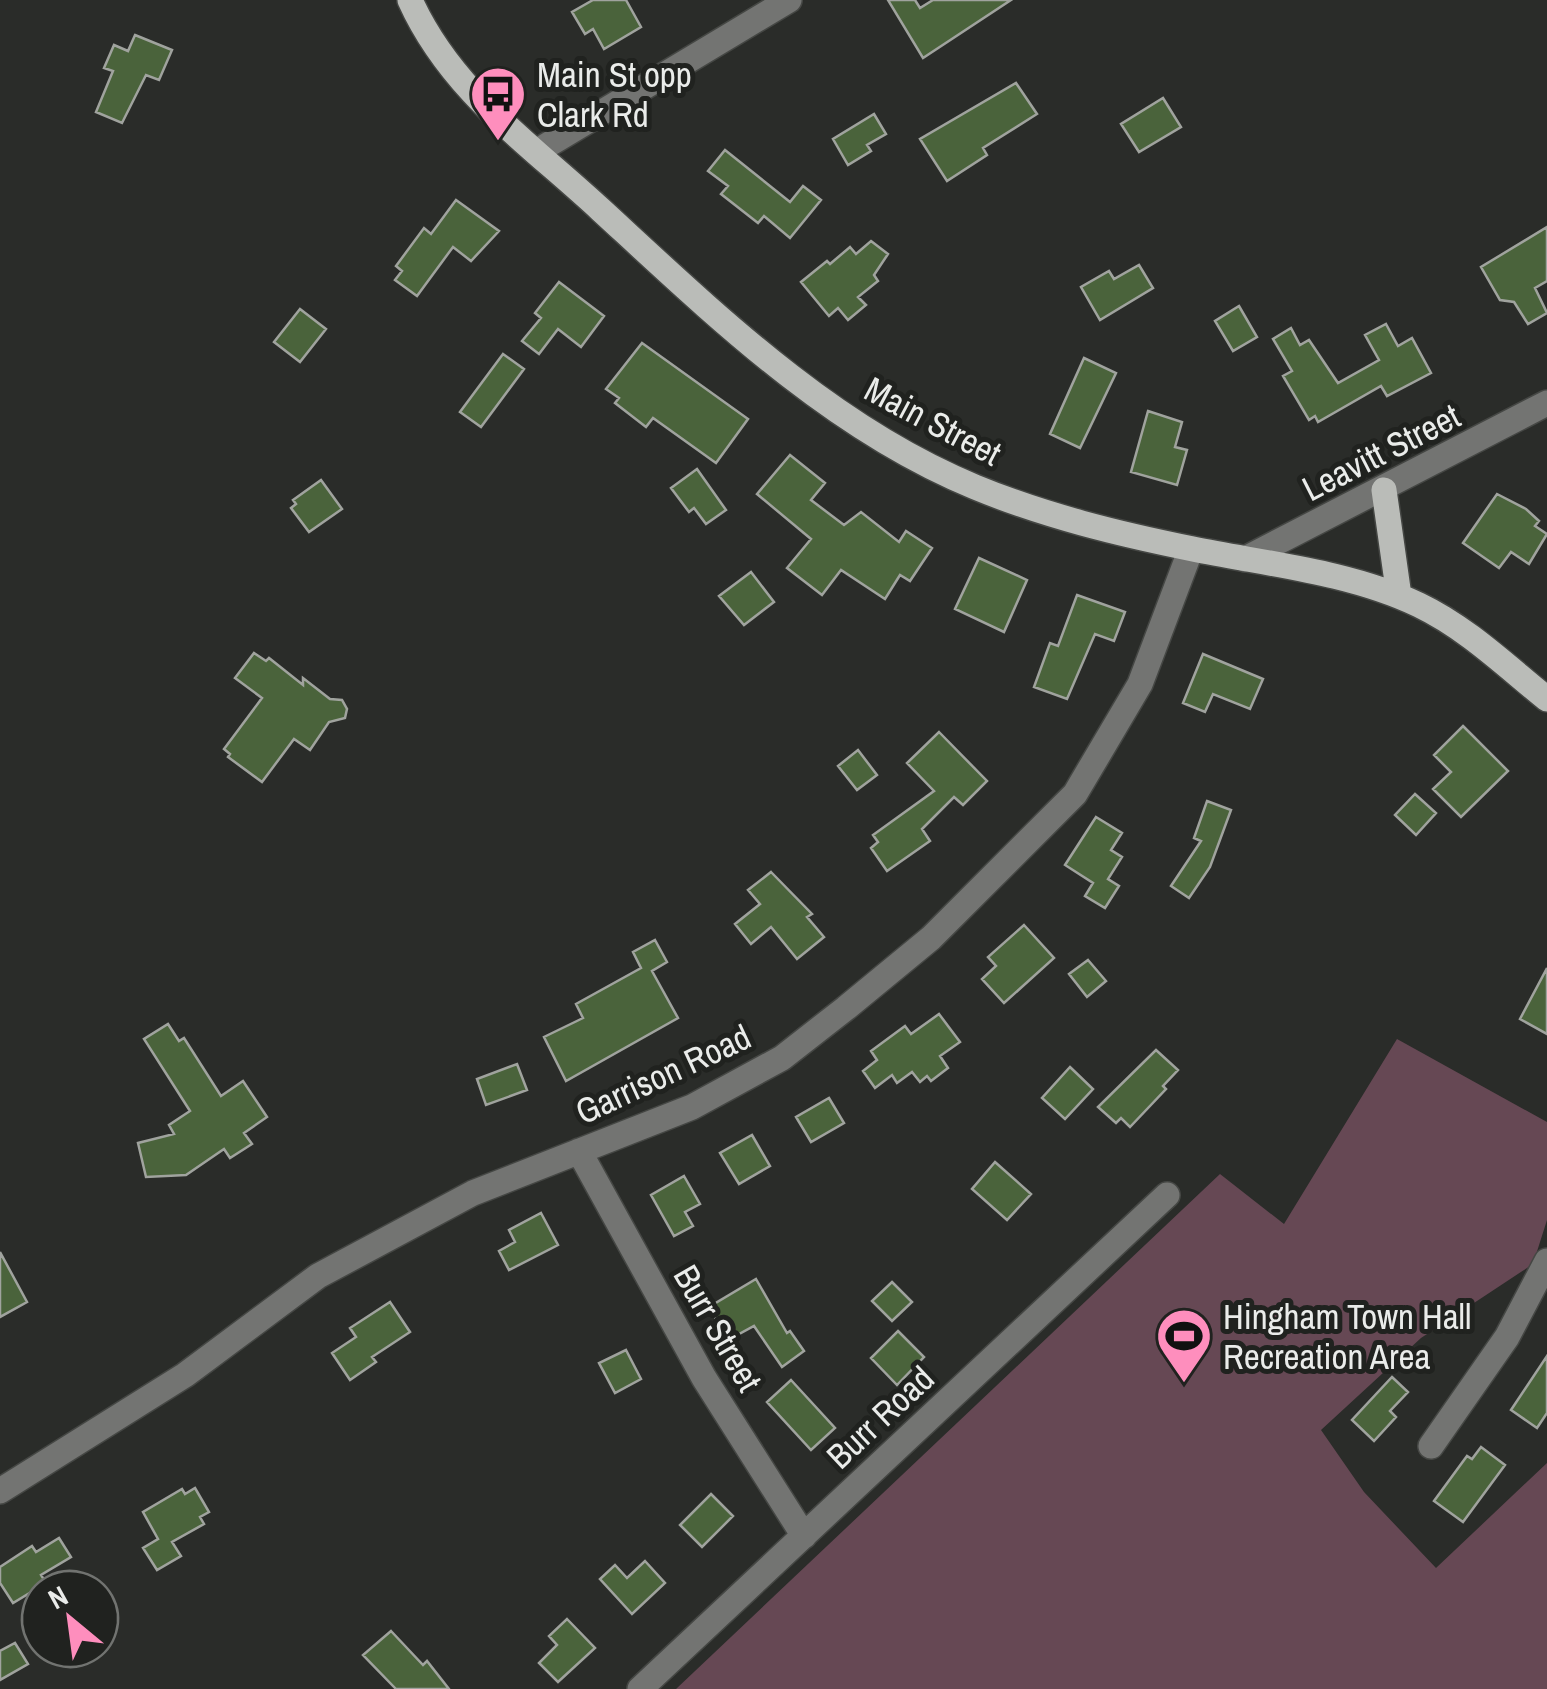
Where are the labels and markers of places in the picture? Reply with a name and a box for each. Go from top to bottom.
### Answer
place label: Main St opp Clark Rd [537,51,692,138]
bus stop icon: Main St opp Clark Rd [468,64,528,143]
place label: Hingham Town Hall Recreation Area [1223,1293,1471,1380]
sports icon: Hingham Town Hall Recreation Area [1154,1306,1214,1385]

